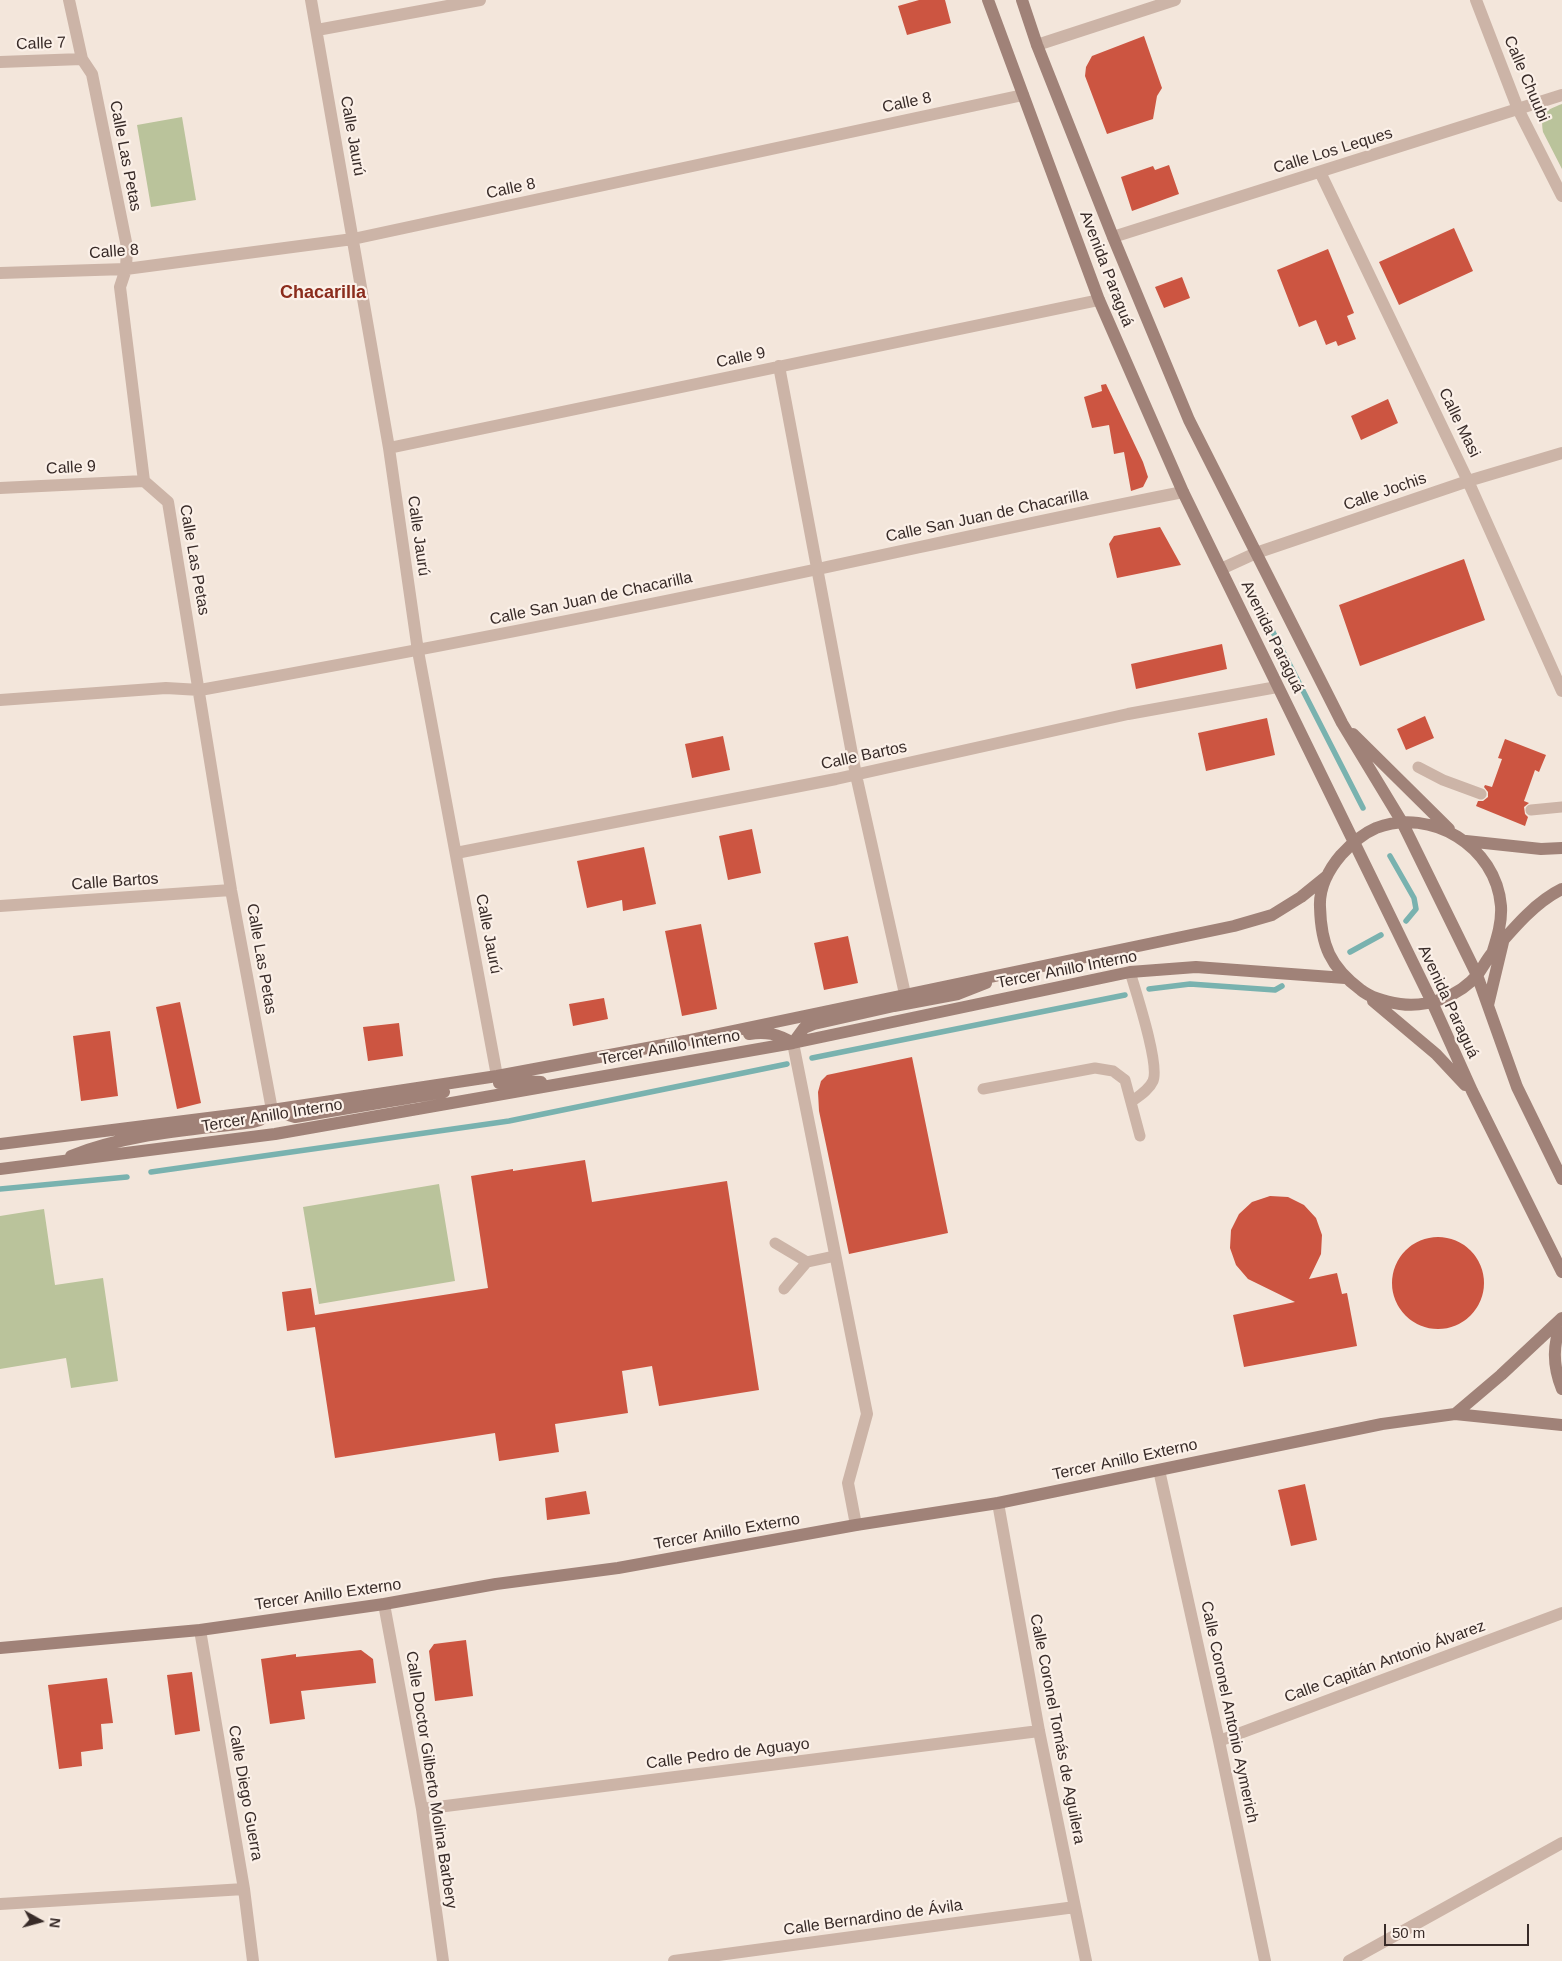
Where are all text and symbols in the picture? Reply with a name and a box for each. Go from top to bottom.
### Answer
street label: Calle Chuubi [1499,33,1553,125]
street label: Calle 7 [16,34,66,54]
street label: Calle 8 [881,88,933,118]
street label: Calle Jaurú [336,94,368,178]
street label: Calle Las Petas [105,99,145,213]
street label: Calle Los Leques [1271,124,1395,178]
street label: Calle 8 [485,174,537,204]
street label: Avenida Paraguá [1075,208,1137,330]
street label: Calle 8 [88,241,140,263]
district label: Chacarilla [280,282,366,304]
street label: Calle 9 [715,343,767,373]
street label: Calle Masi [1434,385,1484,461]
street label: Calle 9 [46,457,96,479]
street label: Calle Jochis [1341,469,1429,515]
street label: Calle San Juan de Chacarilla [884,485,1090,547]
street label: Calle Jaurú [403,495,433,577]
street label: Calle Las Petas [175,503,213,617]
street label: Calle San Juan de Chacarilla [488,568,694,630]
street label: Avenida Paraguá [1237,578,1307,696]
street label: Calle Bartos [819,738,909,774]
street label: Calle Bartos [71,869,159,895]
street label: Calle Jaurú [471,892,505,976]
street label: Calle Las Petas [242,902,280,1016]
street label: Avenida Paraguá [1413,942,1483,1062]
street label: Tercer Anillo Interno [995,947,1139,993]
street label: Tercer Anillo Interno [598,1026,742,1070]
street label: Tercer Anillo Interno [200,1095,344,1137]
street label: Tercer Anillo Externo [1051,1435,1199,1485]
street label: Tercer Anillo Externo [653,1510,801,1554]
street label: Tercer Anillo Externo [254,1575,402,1615]
street label: Calle Coronel Antonio Aymerich [1196,1599,1262,1825]
street label: Calle Coronel Tomás de Aguilera [1025,1612,1089,1846]
street label: Calle Capitán Antonio Álvarez [1282,1617,1488,1707]
street label: Calle Doctor Gilberto Molina Barbery [401,1650,461,1910]
street label: Calle Diego Guerra [224,1724,266,1862]
street label: Calle Pedro de Aguayo [645,1734,811,1774]
north arrow [15,1896,65,1946]
street label: Calle Bernardino de Ávila [782,1896,964,1940]
scale bar [1387,1914,1532,1946]
text: N [46,1917,63,1929]
text: 50 m [1392,1924,1425,1941]

